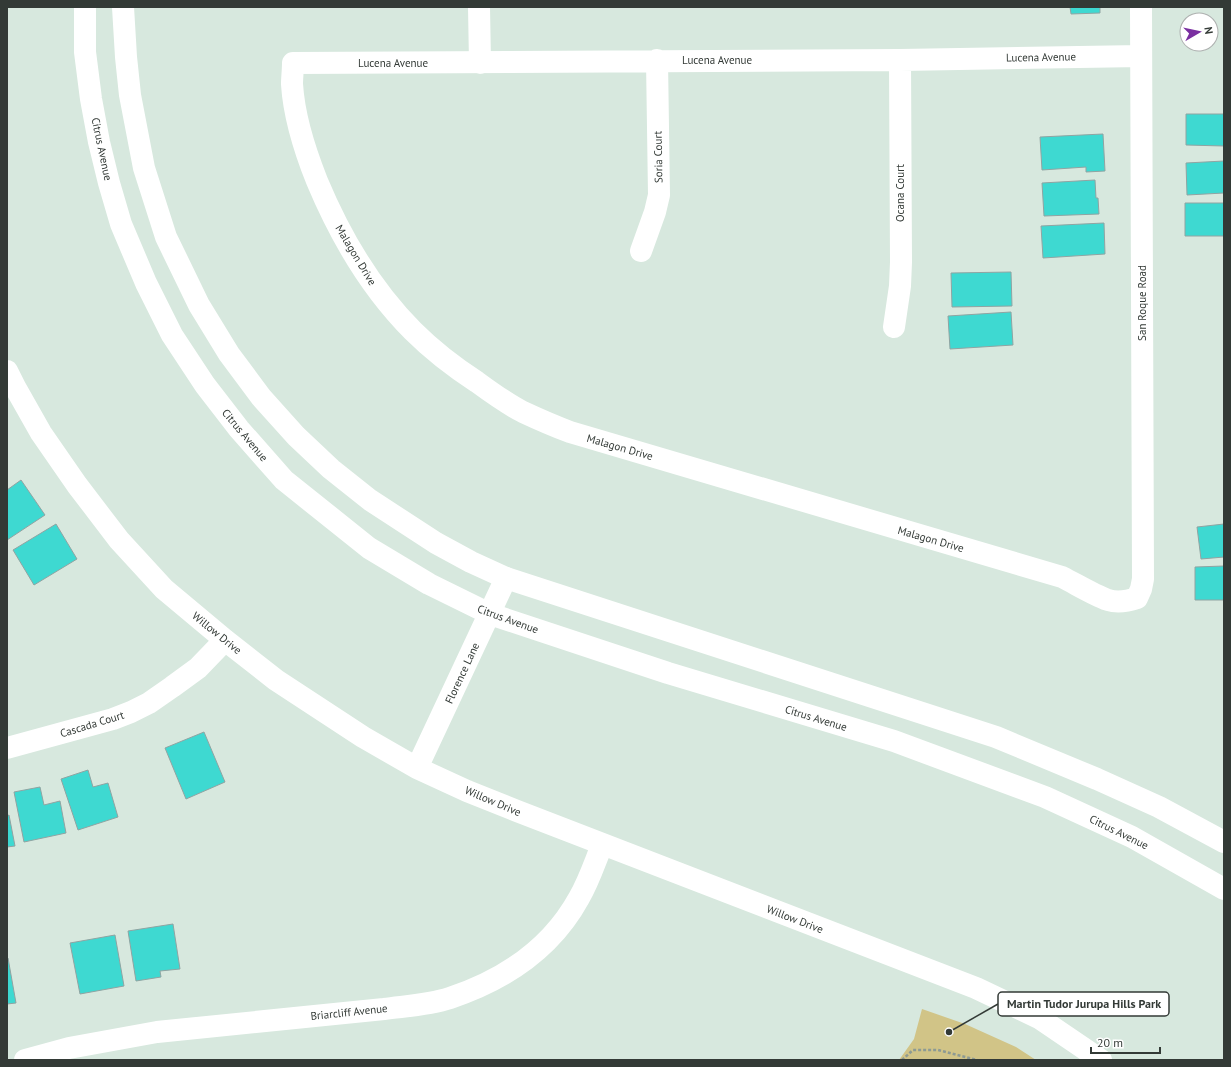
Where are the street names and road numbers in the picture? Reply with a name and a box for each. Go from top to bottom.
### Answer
street label: Lucena Avenue [1006,49,1077,65]
street label: Lucena Avenue [682,53,752,67]
street label: Lucena Avenue [358,56,428,70]
street label: Citrus Avenue [88,116,116,182]
street label: Soria Court [651,130,665,183]
street label: Ocana Court [893,164,907,222]
street label: Malagon Drive [332,222,380,288]
street label: San Roque Road [1135,265,1149,341]
street label: Citrus Avenue [219,406,271,464]
street label: Malagon Drive [585,431,655,463]
street label: Malagon Drive [896,523,966,555]
street label: Citrus Avenue [475,601,541,637]
street label: Willow Drive [189,609,245,657]
street label: Florence Lane [442,640,482,706]
street label: Citrus Avenue [783,702,849,734]
street label: Cascada Court [58,708,126,740]
street label: Willow Drive [463,783,524,819]
street label: Citrus Avenue [1087,812,1151,853]
street label: Willow Drive [765,902,826,936]
street label: Briarcliff Avenue [310,1001,389,1023]

